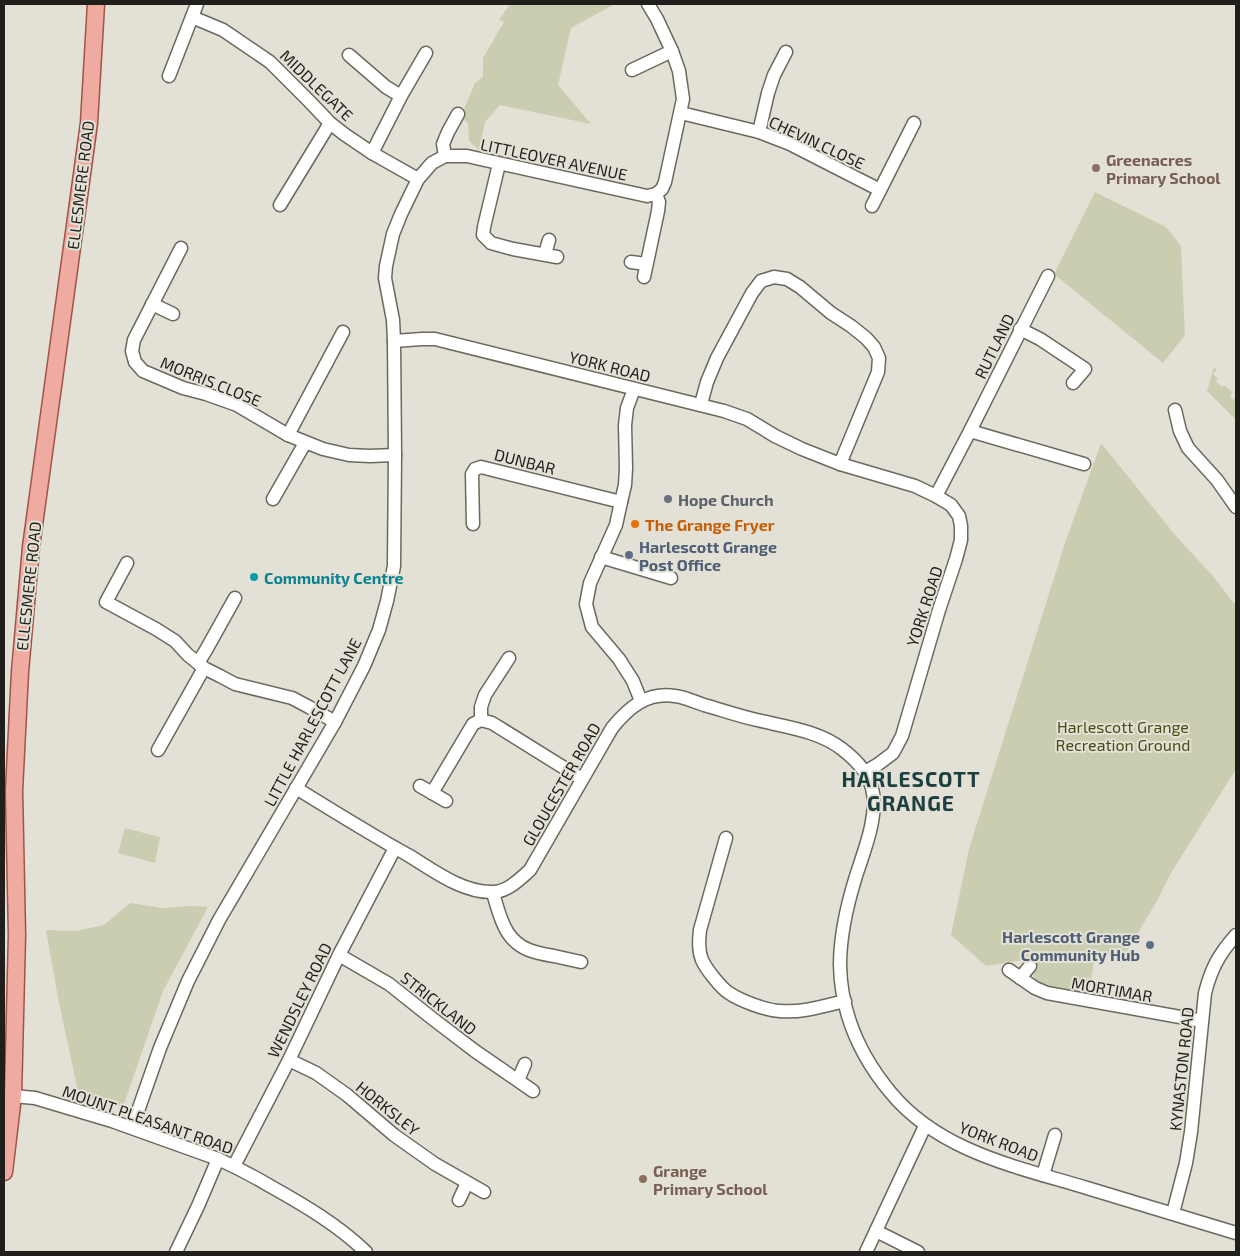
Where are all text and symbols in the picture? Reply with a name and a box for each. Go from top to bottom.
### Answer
street label: MIDDLEGATE [277,46,357,124]
street label: CHEVIN CLOSE [766,112,868,172]
street label: ELLESMERE ROAD [63,119,97,251]
street label: LITTLEOVER AVENUE [479,134,629,184]
place label: Greenacres Primary School [1106,150,1221,188]
marker: Greenacres Primary School [1090,162,1102,174]
street label: RUTLAND [970,310,1018,382]
street label: YORK ROAD [567,347,653,385]
street label: MORRIS CLOSE [158,352,264,410]
street label: DUNBAR [492,444,558,478]
place label: Hope Church [678,490,774,509]
marker: Hope Church [662,493,674,505]
place label: The Grange Fryer [645,515,775,535]
marker: The Grange Fryer [629,518,641,530]
street label: ELLESMERE ROAD [12,520,44,652]
place label: Harlescott Grange Post Office [639,537,777,574]
marker: Harlescott Grange Post Office [623,549,635,561]
street label: YORK ROAD [902,563,946,649]
place label: Community Centre [264,568,404,588]
marker: Community Centre [248,571,260,583]
street label: LITTLE HARLESCOTT LANE [259,634,365,809]
park label: Harlescott Grange Recreation Ground [1056,717,1190,754]
street label: GLOUCESTER ROAD [518,719,604,849]
district label: HARLESCOTT GRANGE [841,766,981,815]
place label: Harlescott Grange Community Hub [1002,927,1140,965]
street label: WENDSLEY ROAD [263,939,335,1061]
marker: Harlescott Grange Community Hub [1144,939,1156,951]
street label: STRICKLAND [397,967,481,1039]
street label: MORTIMAR [1070,973,1154,1005]
street label: KYNASTON ROAD [1165,1006,1197,1132]
street label: HORKSLEY [352,1077,424,1139]
street label: MOUNT PLEASANT ROAD [60,1081,236,1157]
street label: YORK ROAD [957,1117,1041,1165]
place label: Grange Primary School [653,1161,768,1199]
marker: Grange Primary School [637,1173,649,1185]

